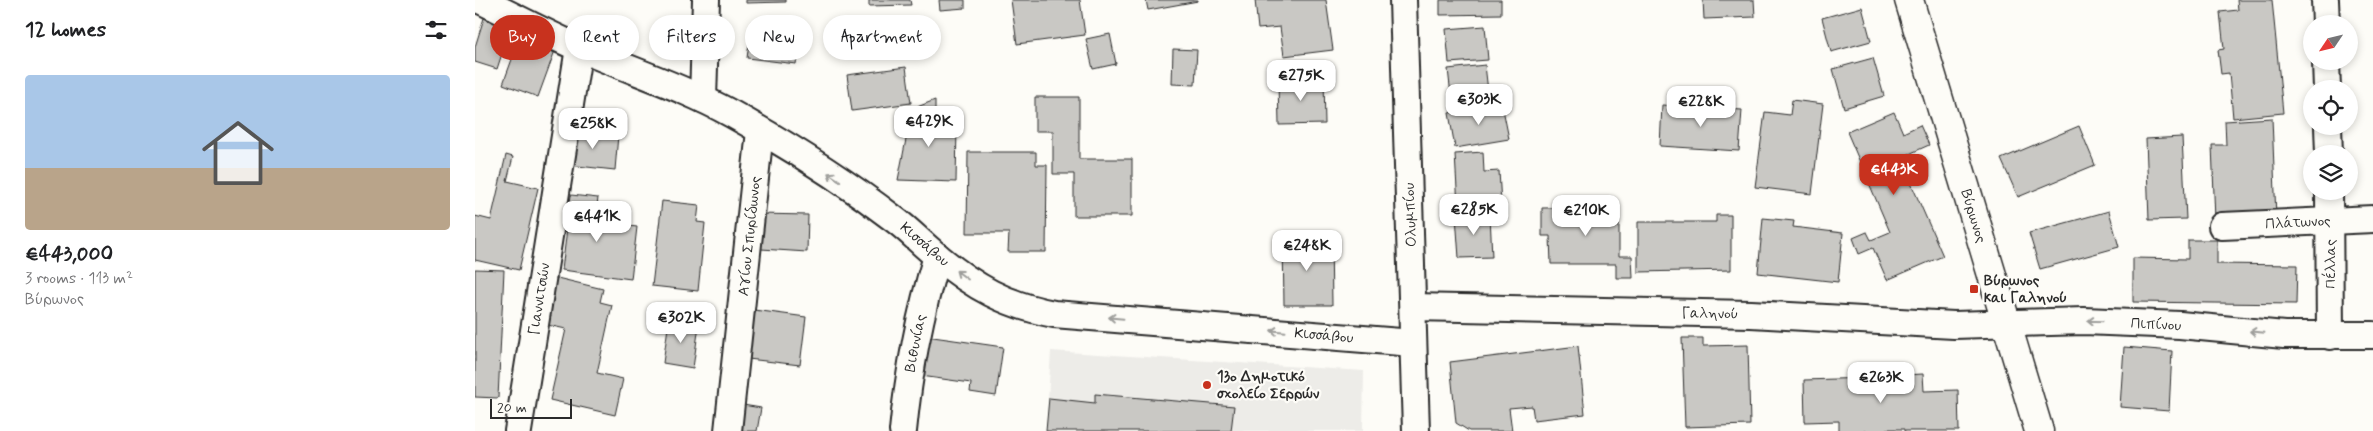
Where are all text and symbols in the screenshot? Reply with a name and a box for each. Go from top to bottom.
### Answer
chip: Buy [490,15,555,60]
chip: Rent [565,15,639,60]
chip: Filters [649,15,735,60]
chip: New [745,15,813,60]
chip: Apartment [823,15,941,60]
north arrow [2303,15,2357,70]
map controls [2303,15,2358,200]
text: 12 homes [25,16,106,44]
icon: filters [422,16,450,44]
pin: €275K [1266,59,1336,102]
text: €275K [1278,65,1324,86]
button: locate [2303,80,2358,135]
pin: €303K [1444,84,1514,126]
pin: €228K [1666,86,1736,128]
text: €303K [1457,89,1501,110]
text: €228K [1678,91,1724,112]
pin: €429K [894,106,964,148]
icon: home [193,108,283,198]
pin: €258K [558,108,628,150]
text: €429K [905,111,953,132]
text: €258K [570,113,616,134]
button: layers [2303,145,2358,200]
pin: €443K [1859,154,1929,196]
text: €443K [1870,159,1918,180]
one-way arrow [827,172,841,182]
street label: Αγίου Σπυρίδωνος [734,175,766,297]
street label: Ολυμπίου [1400,182,1422,248]
street label: Βύρωνος [1955,187,1991,246]
pin: €285K [1439,194,1509,236]
pin: €210K [1551,194,1621,237]
text: €285K [1450,199,1498,220]
pin: €441K [562,200,632,243]
text: €210K [1563,200,1609,221]
text: €441K [573,206,621,227]
street label: Πλάτωνος [2265,211,2332,235]
street label: Κισσάβου [895,218,954,272]
pin: €248K [1272,230,1342,272]
text: €248K [1283,235,1331,256]
street label: Πέλλας [2321,239,2341,289]
text: €443,000 [25,240,113,268]
street label: Γιαννιτσών [524,261,556,337]
text: 3 rooms · 113 m² [25,268,133,289]
one-way arrow [956,270,969,281]
place label: Βύρωνος και Γαληνού [1984,271,2067,308]
marker: Βύρωνος και Γαληνού [1968,283,1980,295]
text: Βύρωνος [25,289,84,310]
pin: €302K [646,302,716,344]
street label: Γαληνού [1681,304,1739,324]
text: €302K [657,307,705,328]
street label: Βιθυνίας [901,312,931,374]
one-way arrow [1108,313,1124,323]
street label: Πιπίνου [2130,314,2182,336]
one-way arrow [2087,316,2103,326]
street label: Κισσάβου [1294,323,1354,349]
one-way arrow [1270,327,1286,336]
one-way arrow [2249,327,2265,337]
pin: €263K [1846,362,1916,404]
place label: 13ο Δημοτικό σχολείο Σερρών [1217,367,1320,404]
text: €263K [1858,367,1904,388]
marker: 13ο Δημοτικό σχολείο Σερρών [1201,379,1213,391]
scale bar [490,396,573,419]
text: 20 m [497,399,527,417]

